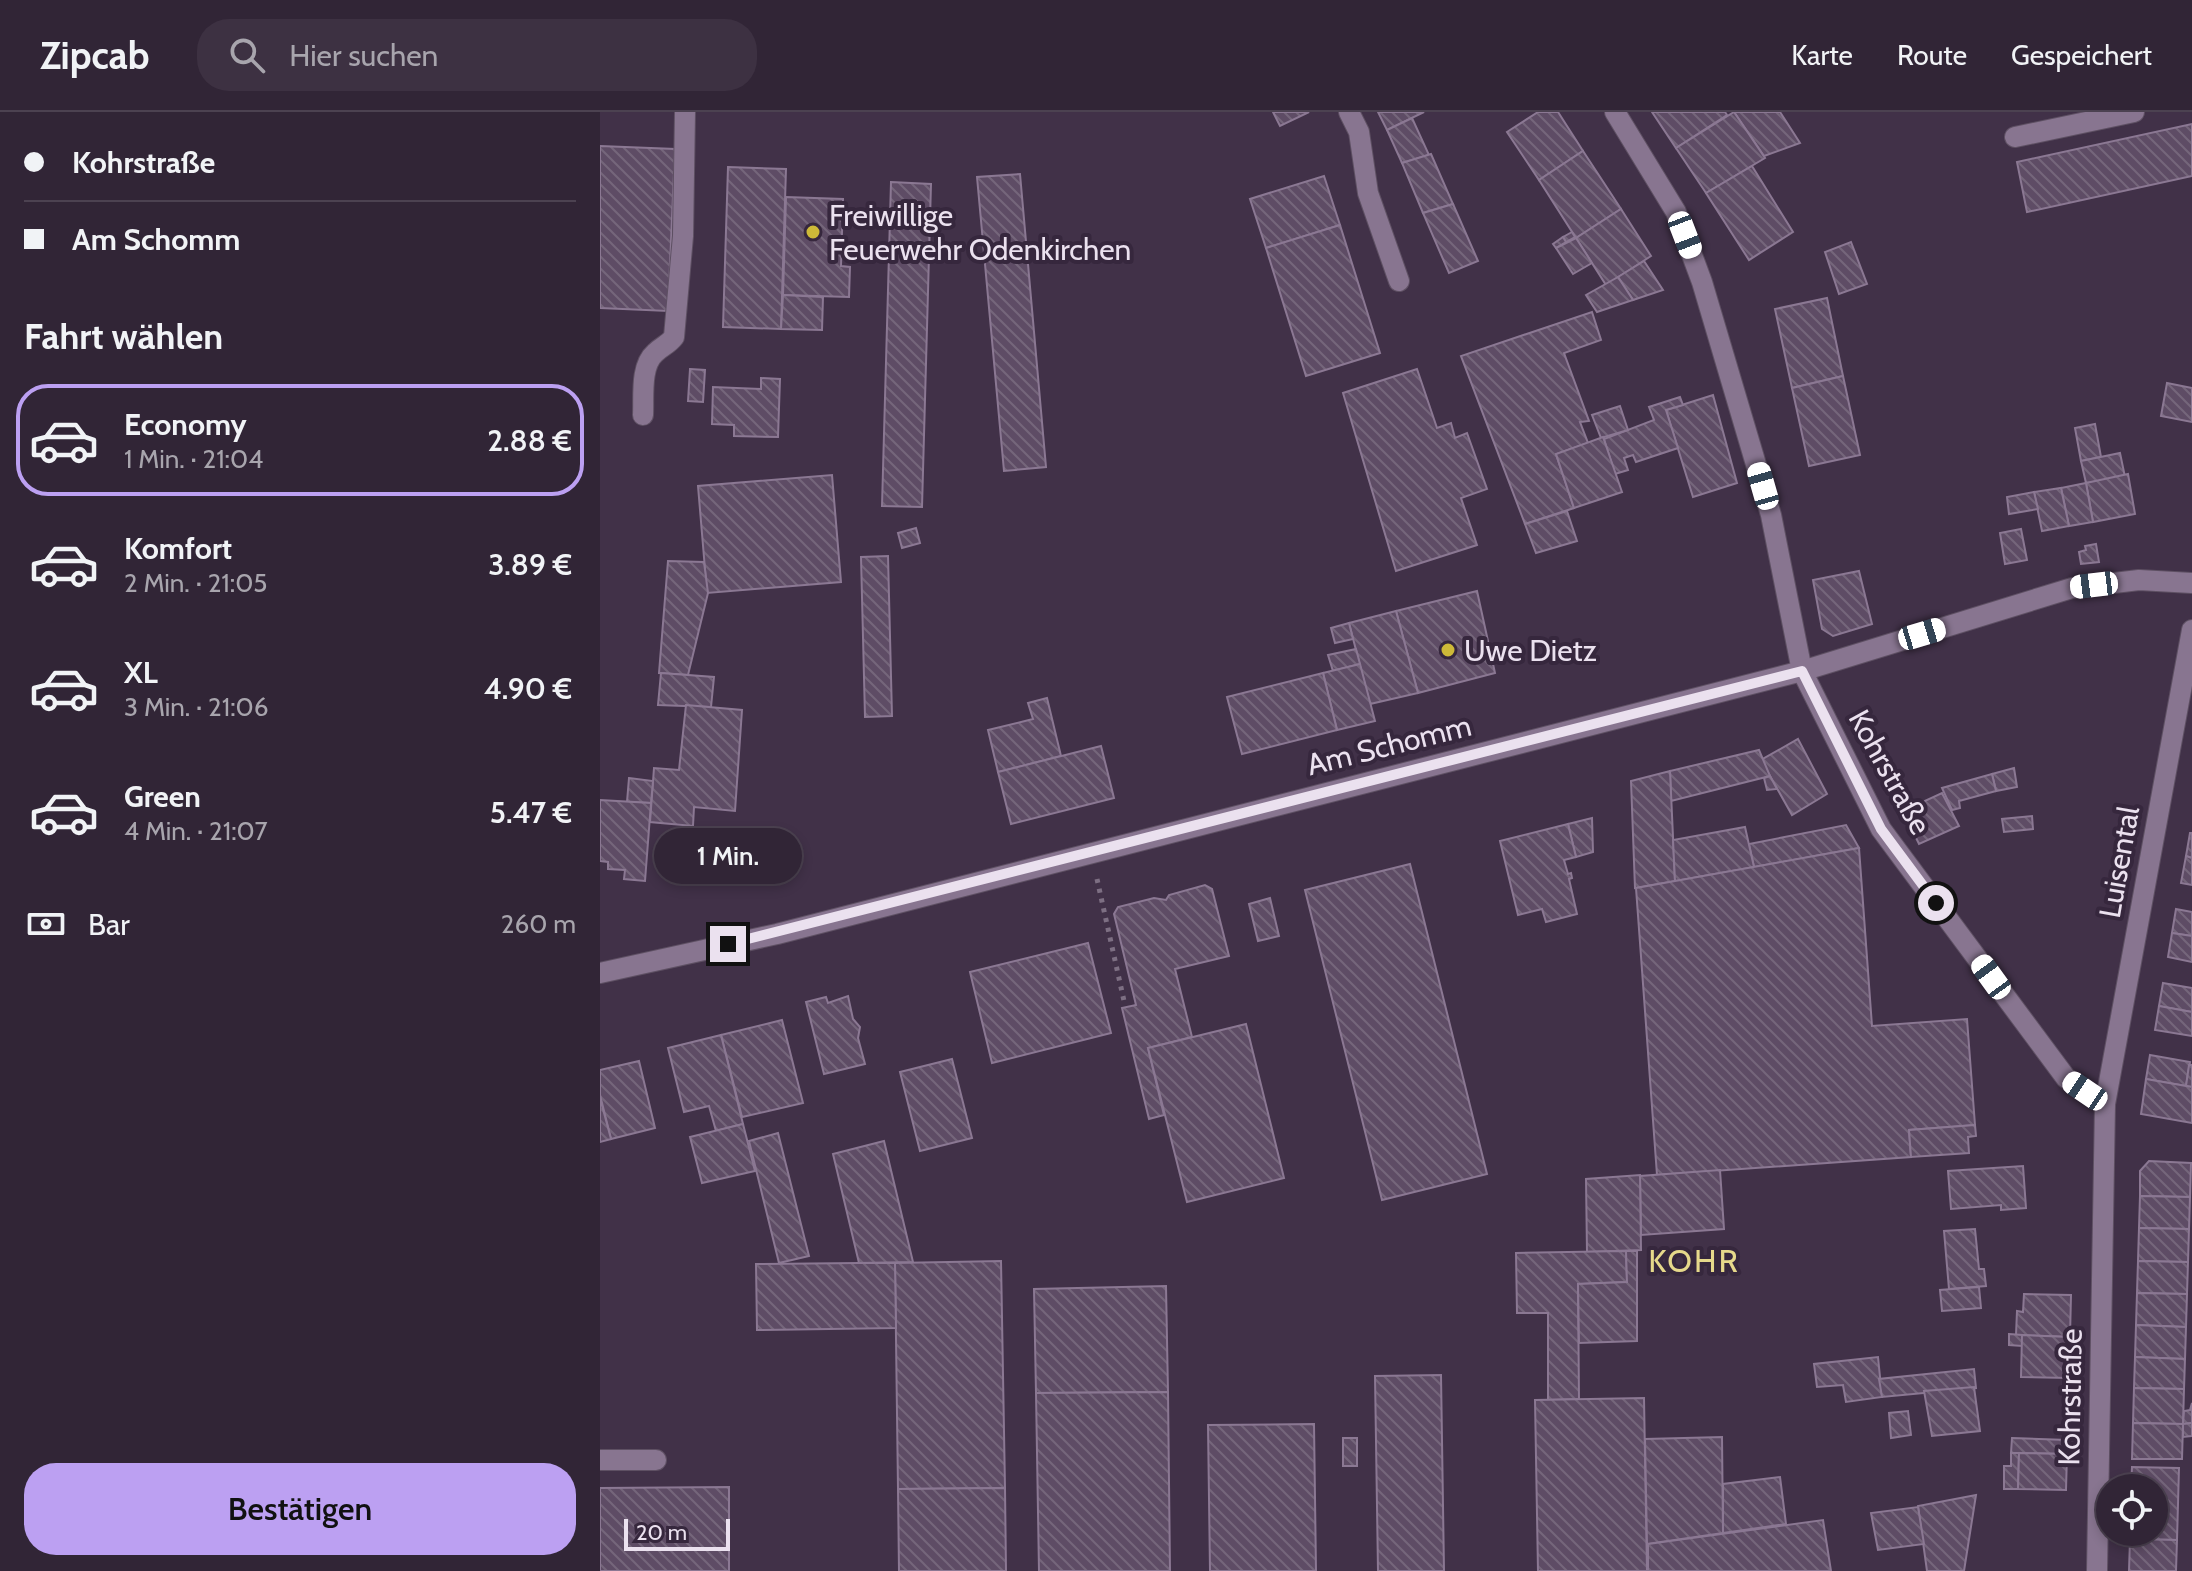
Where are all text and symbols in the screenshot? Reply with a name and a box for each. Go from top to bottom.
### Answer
search box [197,19,757,91]
text: Zipcab [40,32,149,79]
icon: search [225,33,269,77]
text: Hier suchen [289,37,438,74]
text: Karte [1791,38,1853,72]
text: Route [1897,38,1967,72]
text: Gespeichert [2011,38,2152,72]
text: Kohrstraße [72,144,215,181]
place label: Freiwillige Feuerwehr Odenkirchen [829,197,1131,268]
car [1665,208,1705,262]
text: Am Schomm [72,221,240,258]
marker: Freiwillige Feuerwehr Odenkirchen [804,223,822,241]
text: Fahrt wählen [24,314,223,358]
icon: car [28,404,100,476]
text: Economy [124,406,247,443]
text: 2.88 € [487,422,572,459]
text: 1 Min. · 21:04 [124,443,263,475]
car [1745,460,1781,512]
icon: car [28,528,100,600]
text: Komfort [124,530,232,567]
text: 3.89 € [488,546,572,583]
text: 2 Min. · 21:05 [124,567,267,599]
car [2069,570,2119,600]
car [1896,616,1948,652]
place label: Uwe Dietz [1464,632,1597,669]
marker: Uwe Dietz [1439,641,1457,659]
icon: car [28,652,100,724]
text: XL [124,654,158,691]
text: 4.90 € [484,670,572,707]
text: 3 Min. · 21:06 [124,691,269,723]
street label: Kohrstraße [1841,703,1939,841]
street label: Am Schomm [1303,707,1475,783]
icon: car [28,776,100,848]
text: Green [124,778,201,815]
text: 5.47 € [490,794,572,831]
street label: Luisental [2091,803,2147,921]
text: 4 Min. · 21:07 [124,815,268,847]
callout: 1 Min. [654,828,802,884]
text: 1 Min. [697,840,759,872]
route start [1918,885,1954,921]
icon: cash [24,902,68,946]
text: Bar [88,906,130,943]
text: 260 m [501,908,576,940]
route end [710,926,746,962]
car [1967,951,2015,1003]
car [2058,1068,2112,1114]
district label: KOHR [1648,1241,1740,1280]
street label: Kohrstraße [2050,1328,2090,1466]
button: Bestätigen [24,1463,576,1555]
map controls [2096,1474,2168,1546]
button: locate [2096,1474,2168,1546]
scale bar [624,1515,730,1551]
text: 20 m [636,1519,687,1546]

